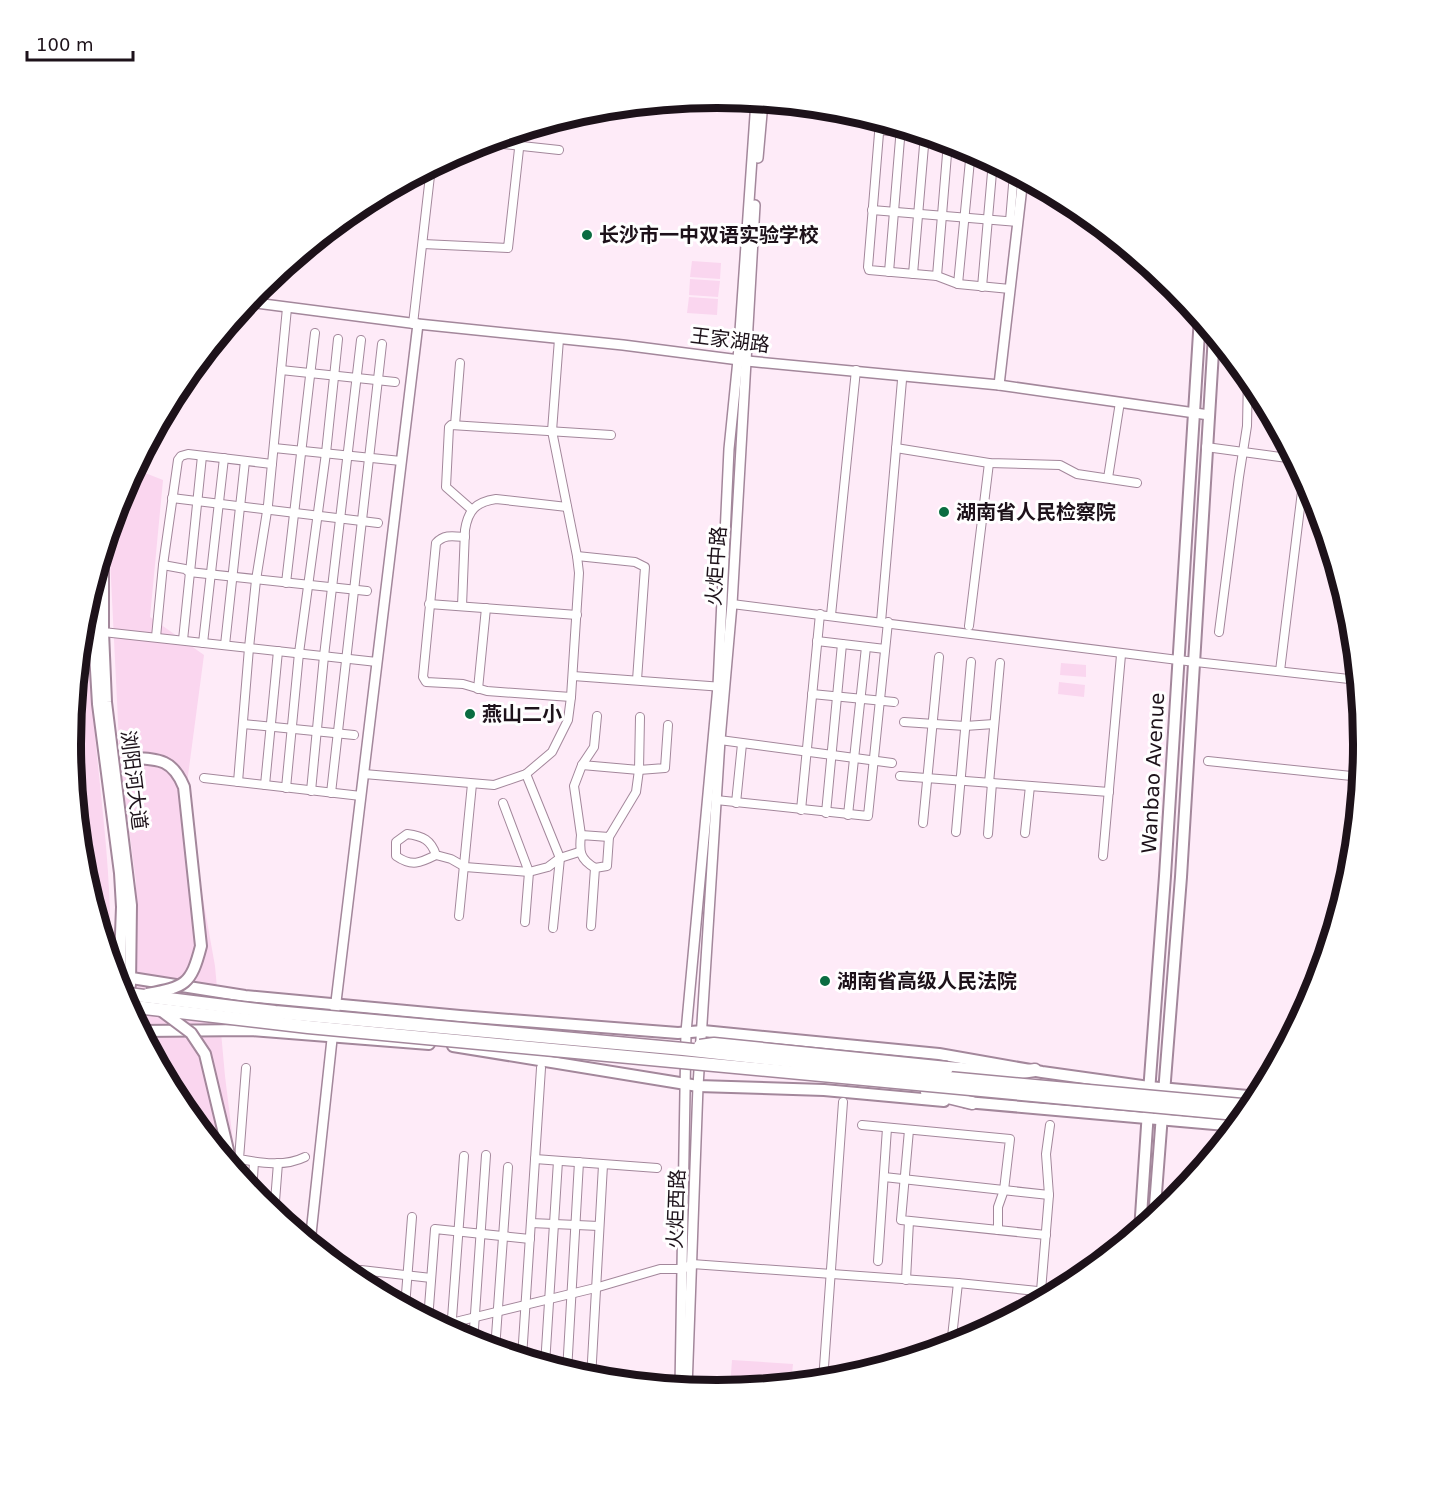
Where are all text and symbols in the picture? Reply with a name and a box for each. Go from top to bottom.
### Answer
scale bar [27,24,134,62]
text: 100 m [36,34,94,55]
place label: 长沙市一中双语实验学校 [599,223,819,247]
marker: 长沙市一中双语实验学校 [580,228,594,242]
street label: 王家湖路 [689,323,771,357]
place label: 湖南省人民检察院 [956,500,1116,524]
marker: 湖南省人民检察院 [937,505,951,519]
street label: 火炬中路 [701,525,731,607]
street label: Wanbao Avenue [1137,692,1169,854]
place label: 燕山二小 [482,702,562,726]
marker: 燕山二小 [463,707,477,721]
street label: 浏阳河大道 [116,729,152,831]
place label: 湖南省高级人民法院 [837,969,1017,993]
marker: 湖南省高级人民法院 [818,974,832,988]
street label: 火炬西路 [663,1169,689,1249]

